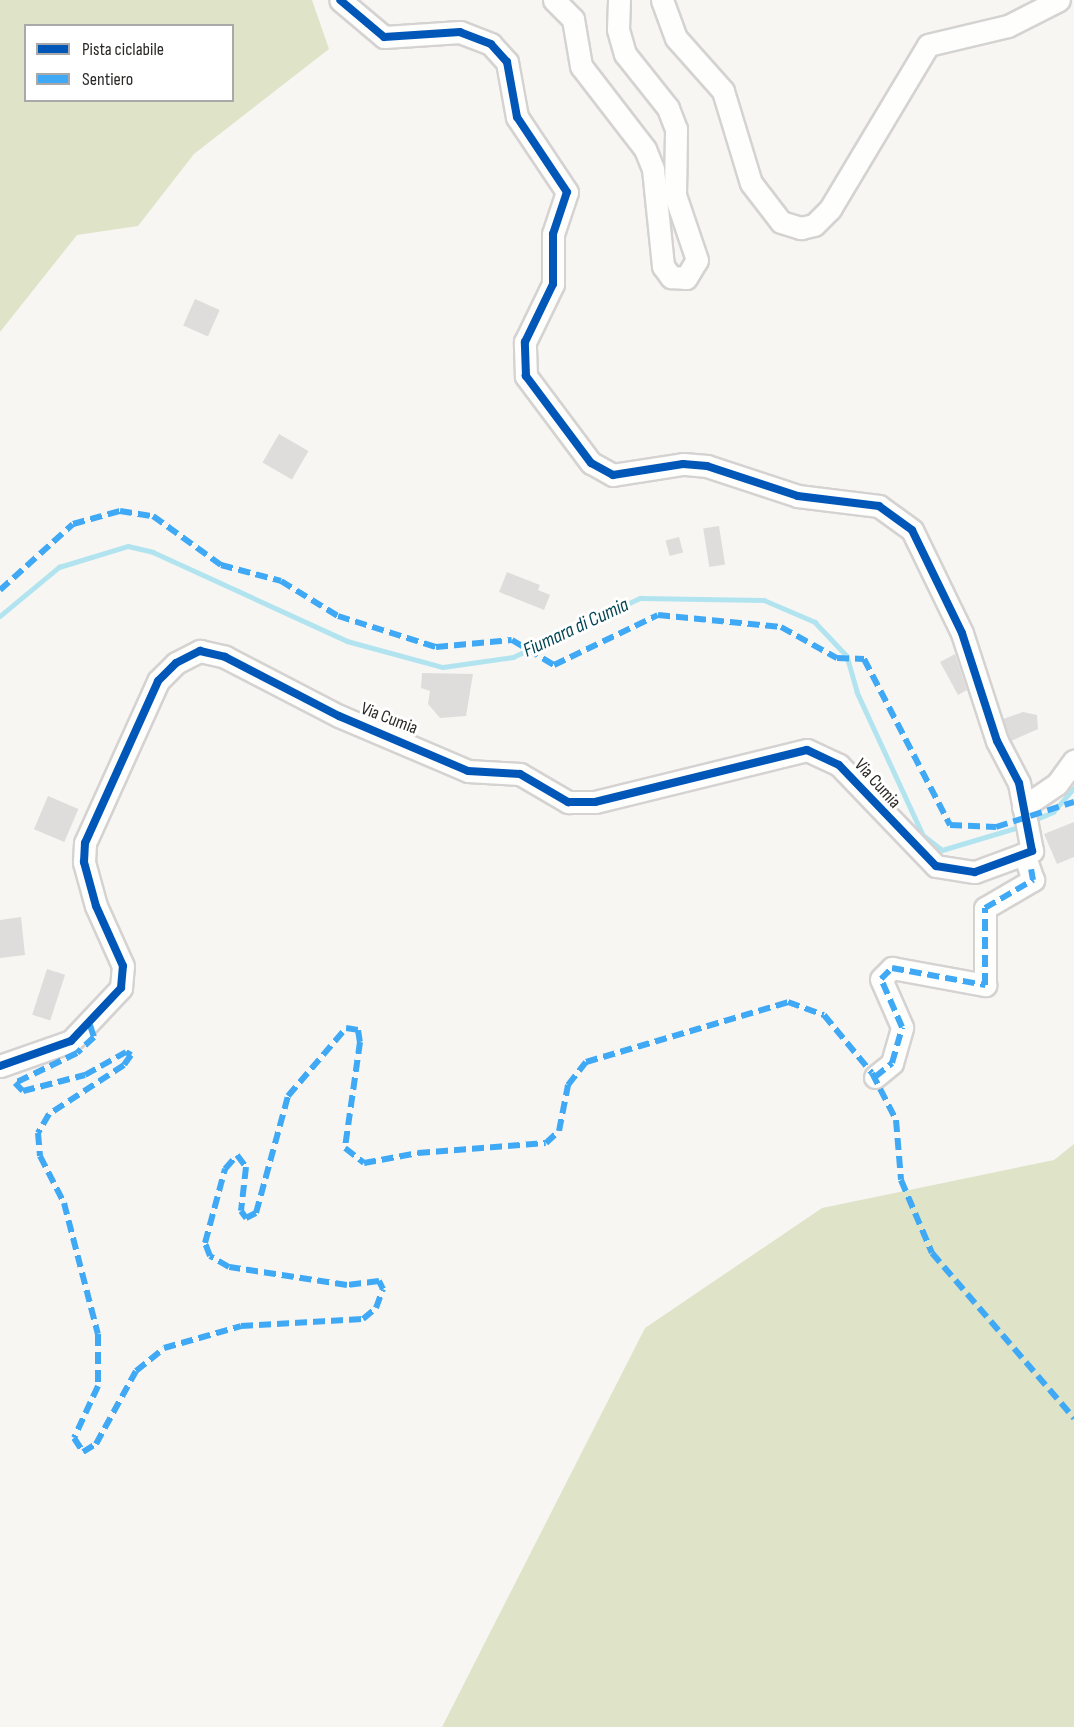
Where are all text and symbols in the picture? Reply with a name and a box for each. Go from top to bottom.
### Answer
legend [24,24,234,102]
text: Pista ciclabile [82,39,164,60]
text: Sentiero [82,69,133,90]
water label: Fiumara di Cumia [519,593,633,663]
street label: Via Cumia [357,698,421,740]
street label: Via Cumia [849,755,905,813]

